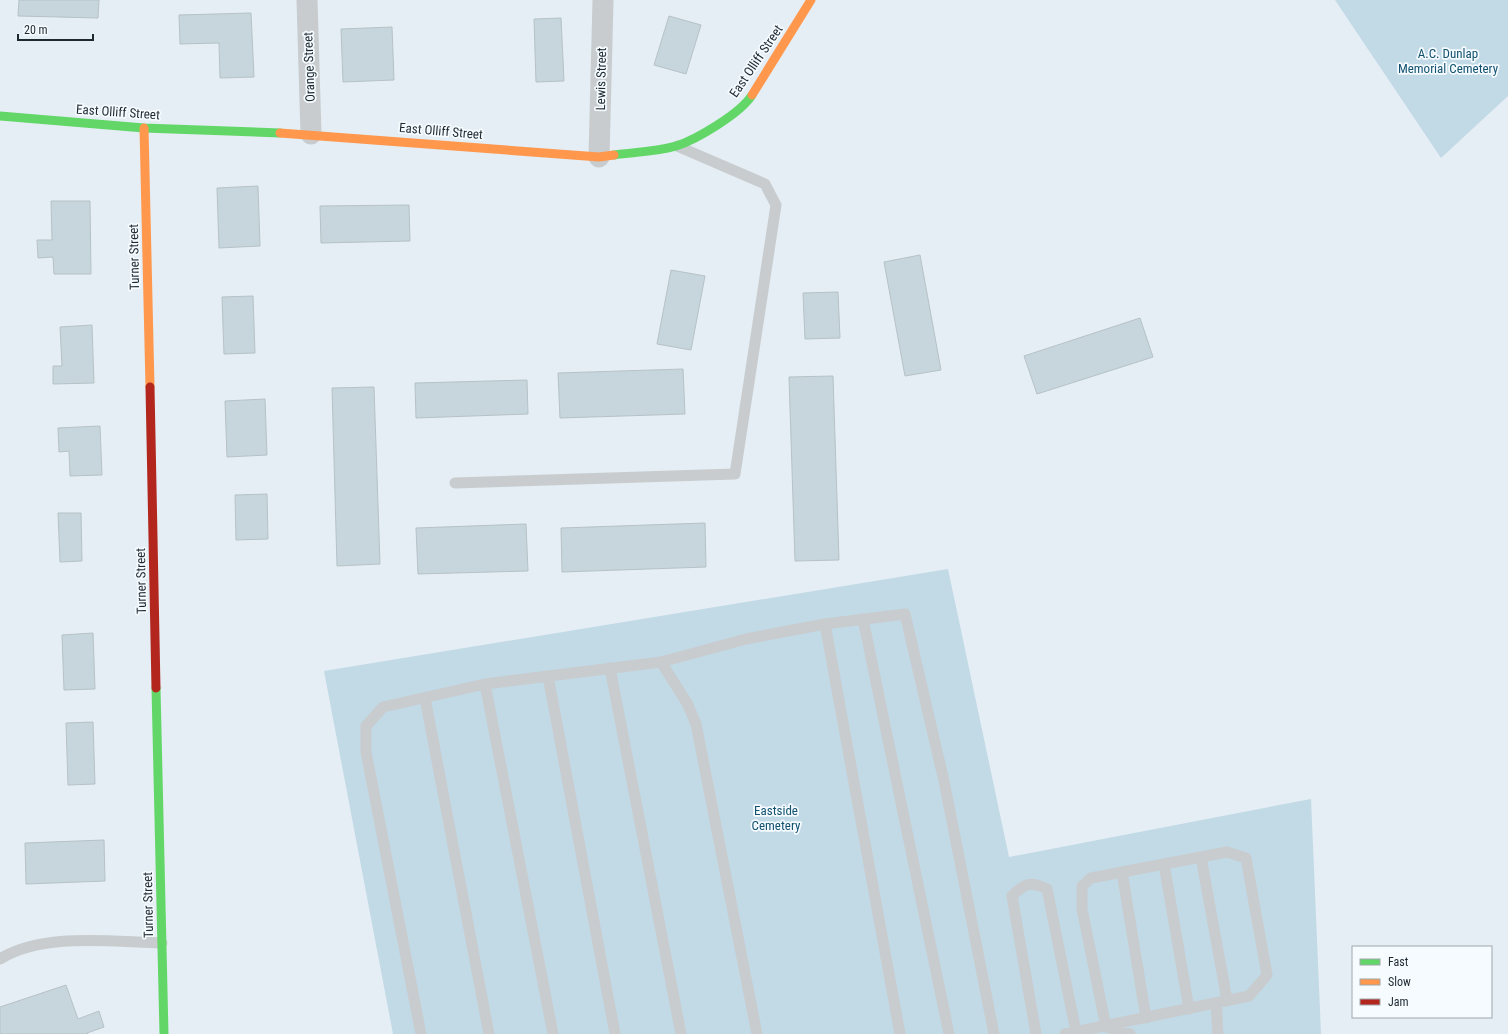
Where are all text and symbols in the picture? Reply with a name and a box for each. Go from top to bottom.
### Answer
scale bar [18,16,93,42]
street label: East Olliff Street [726,22,786,100]
text: 20 m [24,23,48,37]
street label: Orange Street [300,32,318,102]
park label: A.C. Dunlap Memorial Cemetery [1398,46,1499,76]
street label: Lewis Street [593,47,609,111]
street label: East Olliff Street [76,102,161,122]
street label: East Olliff Street [399,120,484,142]
street label: Turner Street [126,224,142,290]
street label: Turner Street [133,548,149,614]
park label: Eastside Cemetery [752,803,801,833]
street label: Turner Street [140,872,156,938]
legend [1352,946,1492,1018]
text: Fast [1388,955,1409,969]
text: Slow [1388,975,1411,989]
text: Jam [1388,995,1409,1009]

